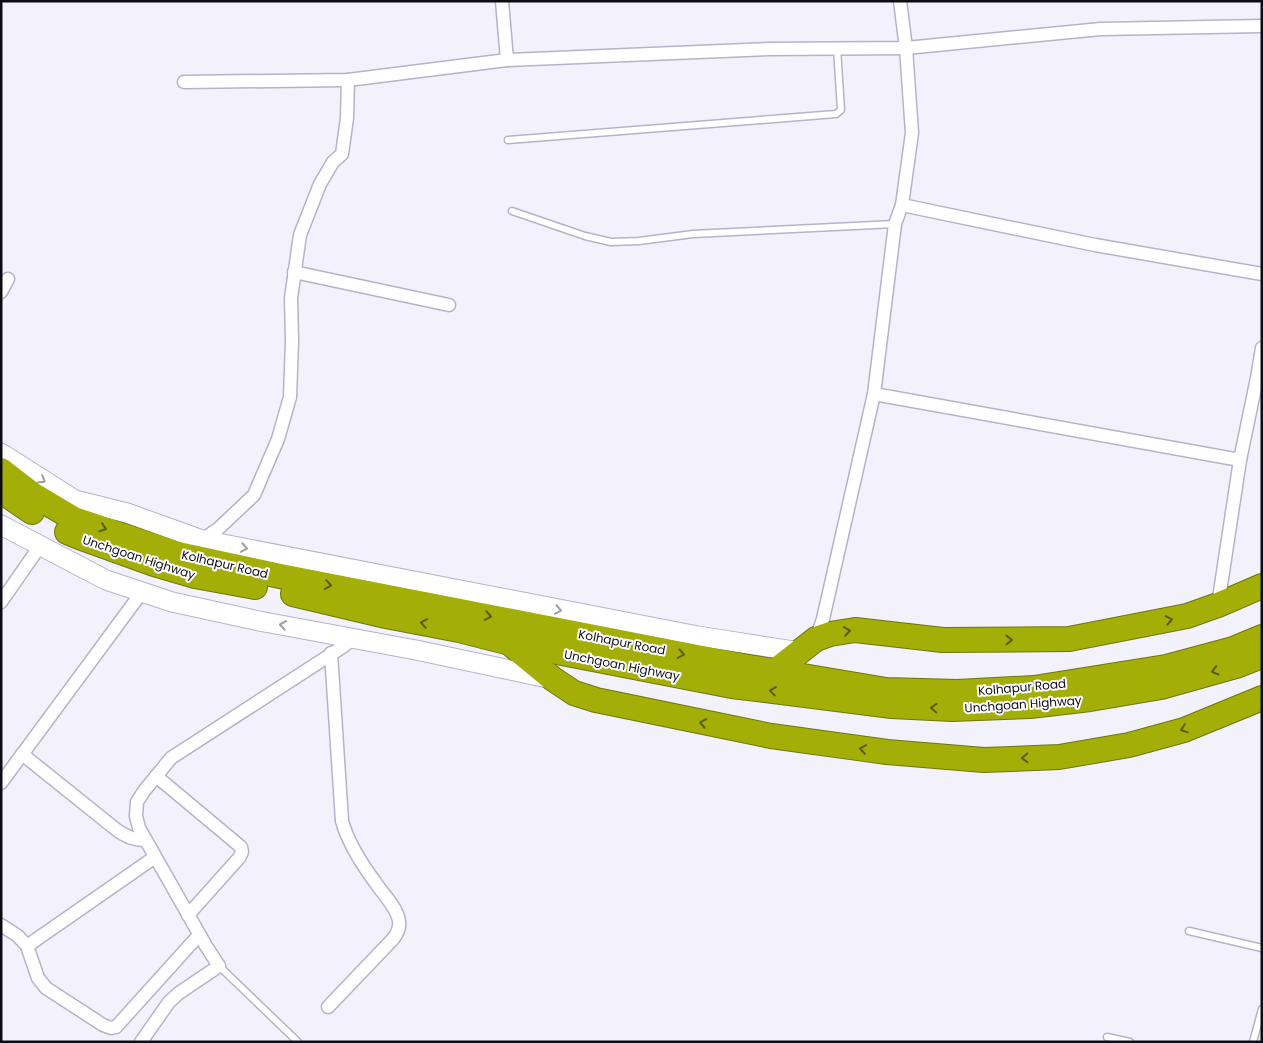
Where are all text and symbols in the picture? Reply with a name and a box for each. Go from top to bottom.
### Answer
one-way arrow [37,473,46,483]
one-way arrow [98,523,107,533]
street label: Unchgoan Highway [81,531,198,583]
one-way arrow [240,542,249,553]
street label: Kolhapur Road [180,546,270,582]
one-way arrow [324,580,332,590]
one-way arrow [554,604,563,614]
one-way arrow [483,610,492,621]
one-way arrow [1165,615,1174,625]
one-way arrow [420,619,429,629]
one-way arrow [278,621,287,631]
street label: Kolhapur Road [577,625,667,659]
one-way arrow [842,627,851,637]
one-way arrow [1005,635,1013,645]
street label: Unchgoan Highway [563,645,681,685]
one-way arrow [677,648,686,659]
one-way arrow [1212,666,1220,676]
street label: Kolhapur Road [977,675,1067,699]
one-way arrow [768,686,776,697]
street label: Unchgoan Highway [964,691,1082,717]
one-way arrow [930,702,938,713]
one-way arrow [698,718,707,729]
one-way arrow [1180,723,1189,733]
one-way arrow [859,744,867,755]
one-way arrow [1021,753,1029,764]

